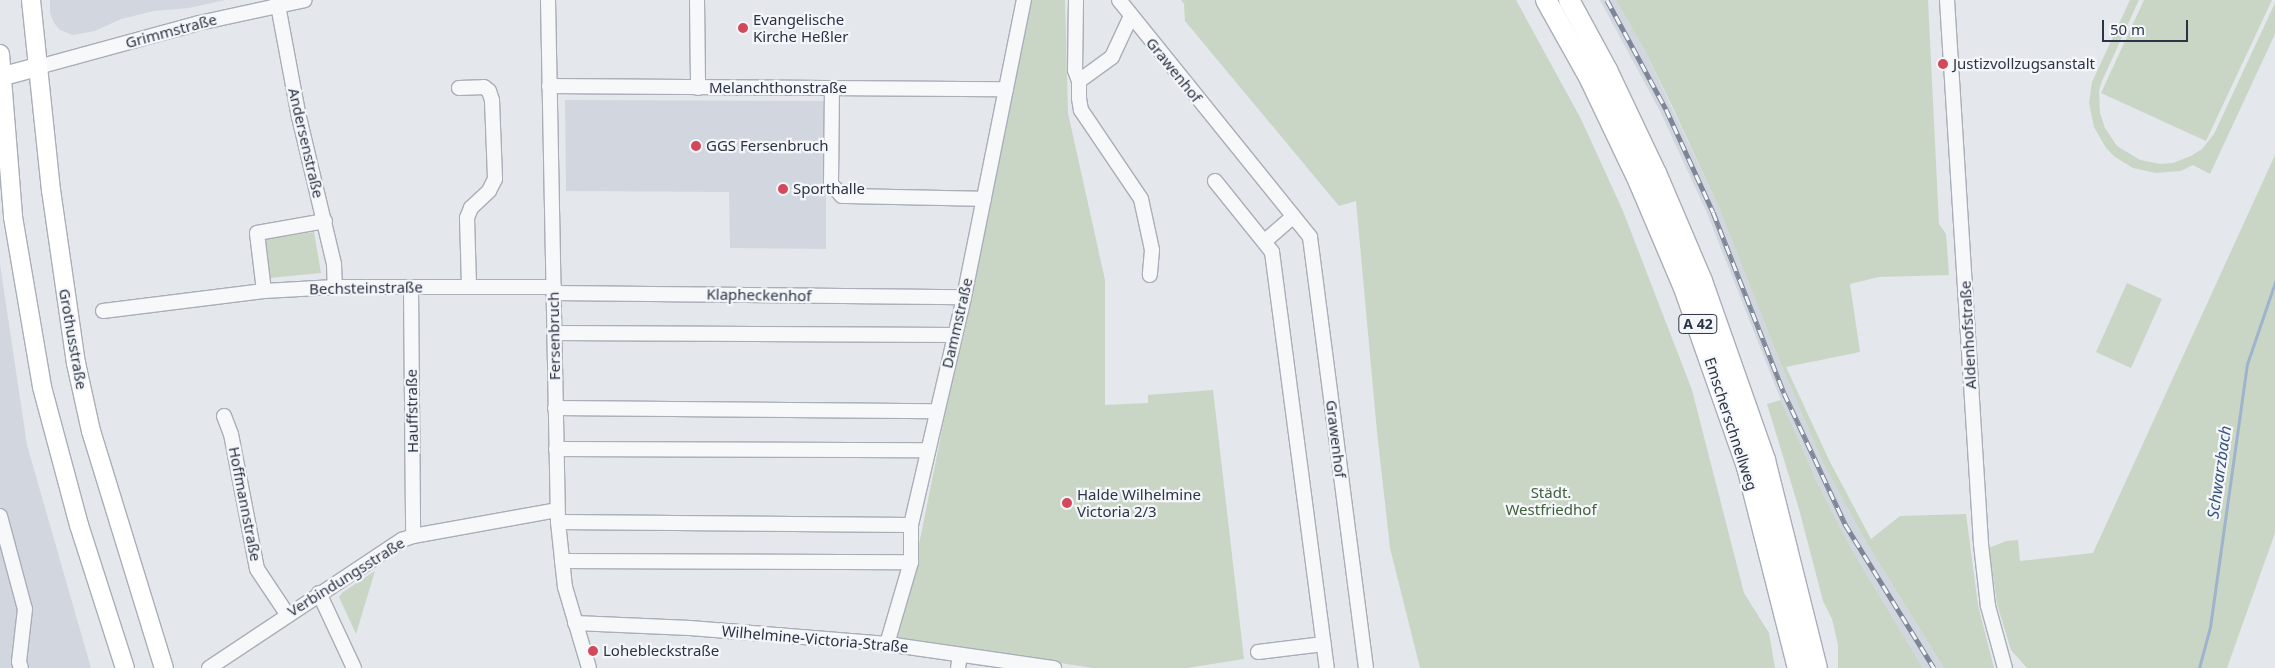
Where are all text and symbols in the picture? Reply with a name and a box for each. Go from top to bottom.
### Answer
street label: Grimmstraße [123,10,219,52]
place label: Evangelische Kirche Heßler [753,10,848,45]
scale bar [2105,10,2191,42]
text: 50 m [2110,19,2145,39]
marker: Evangelische Kirche Heßler [737,22,749,34]
street label: Grawenhof [1142,34,1206,106]
place label: Justizvollzugsanstalt [1953,55,2095,73]
marker: Justizvollzugsanstalt [1937,58,1949,70]
street label: Melanchthonstraße [709,79,847,97]
street label: Andersenstraße [285,86,327,200]
place label: GGS Fersenbruch [706,137,828,155]
marker: GGS Fersenbruch [690,140,702,152]
place label: Sporthalle [793,180,865,198]
marker: Sporthalle [777,183,789,195]
street label: Dammstraße [938,276,976,370]
street label: Bechsteinstraße [309,278,423,298]
street label: Aldenhofstraße [1956,280,1980,390]
street label: Klapheckenhof [706,285,812,305]
street label: Grothusstraße [55,287,91,391]
street label: Fersenbruch [544,292,564,380]
road number: A 42 [1678,312,1718,336]
street label: Emscherschnellweg [1701,355,1761,493]
street label: Hauffstraße [402,369,422,453]
street label: Grawenhof [1322,399,1350,479]
water label: Schwarzbach [2203,424,2235,520]
street label: Hoffmannstraße [225,445,265,563]
park label: Städt. Westfriedhof [1505,483,1597,518]
place label: Halde Wilhelmine Victoria 2/3 [1077,485,1201,520]
marker: Halde Wilhelmine Victoria 2/3 [1061,497,1073,509]
street label: Verbindungsstraße [284,534,408,620]
street label: Wilhelmine-Victoria-Straße [721,622,909,656]
place label: Lohebleckstraße [603,642,719,660]
marker: Lohebleckstraße [587,645,599,657]

